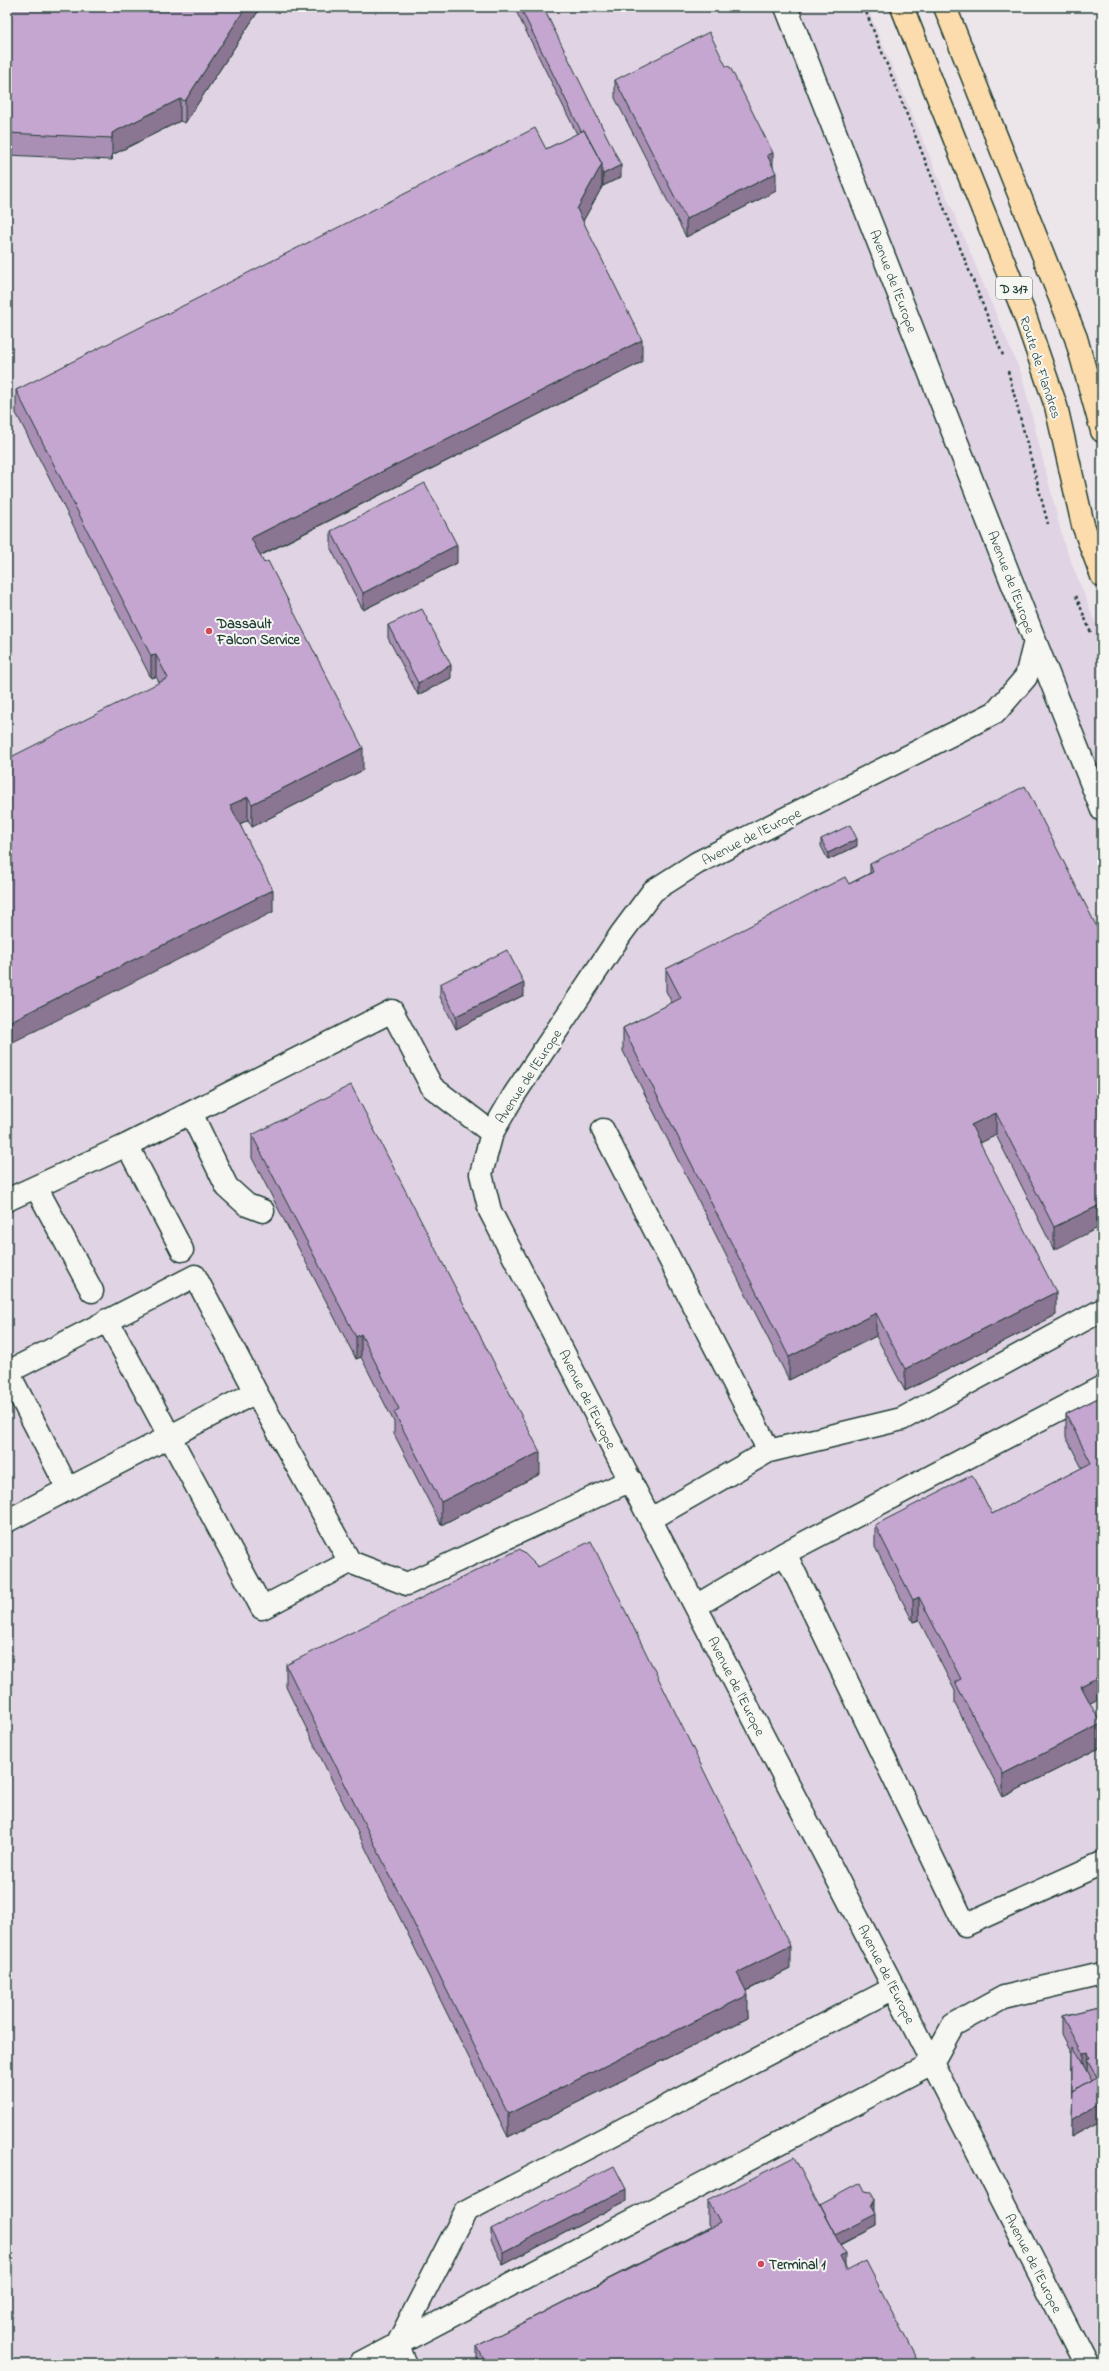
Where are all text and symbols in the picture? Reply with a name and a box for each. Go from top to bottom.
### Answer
street label: Avenue de l'Europe [863,227,922,337]
road number: D 317 [996,277,1032,299]
street label: Route de Flandres [1013,314,1066,421]
street label: Avenue de l'Europe [981,528,1040,638]
place label: Dassault Falcon Service [216,614,301,651]
marker: Dassault Falcon Service [204,626,214,636]
street label: Avenue de l'Europe [698,803,806,871]
street label: Avenue de l'Europe [491,1025,568,1128]
street label: Avenue de l'Europe [553,1346,621,1454]
street label: Avenue de l'Europe [702,1633,770,1741]
street label: Avenue de l'Europe [852,1921,920,2029]
street label: Avenue de l'Europe [999,2210,1067,2318]
place label: Terminal 1 [769,2255,826,2276]
marker: Terminal 1 [756,2259,766,2269]

